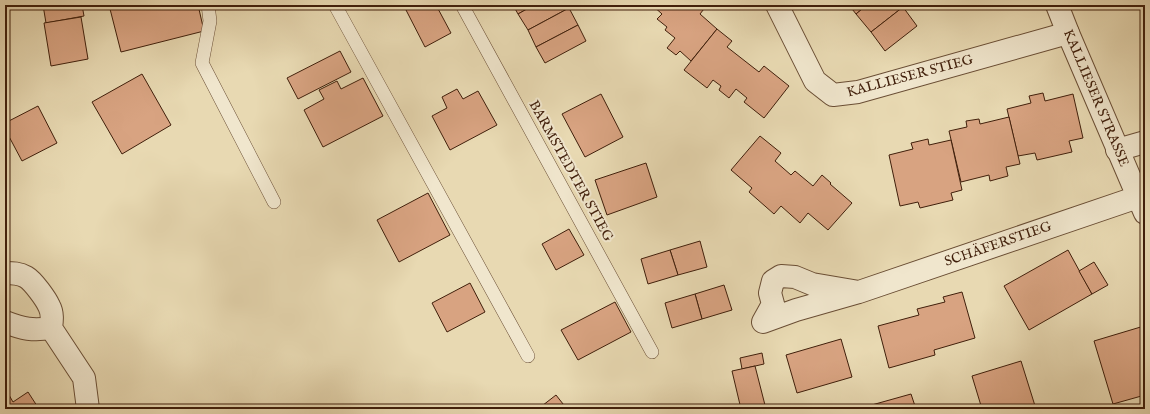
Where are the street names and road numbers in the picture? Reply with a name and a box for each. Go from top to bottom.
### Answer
street label: KALLIESER STRASSE [1059,27,1133,170]
street label: KALLIESER STIEG [845,50,976,102]
street label: BARMSTEDTER STIEG [525,97,618,245]
street label: SCHÄFERSTIEG [942,216,1055,271]

